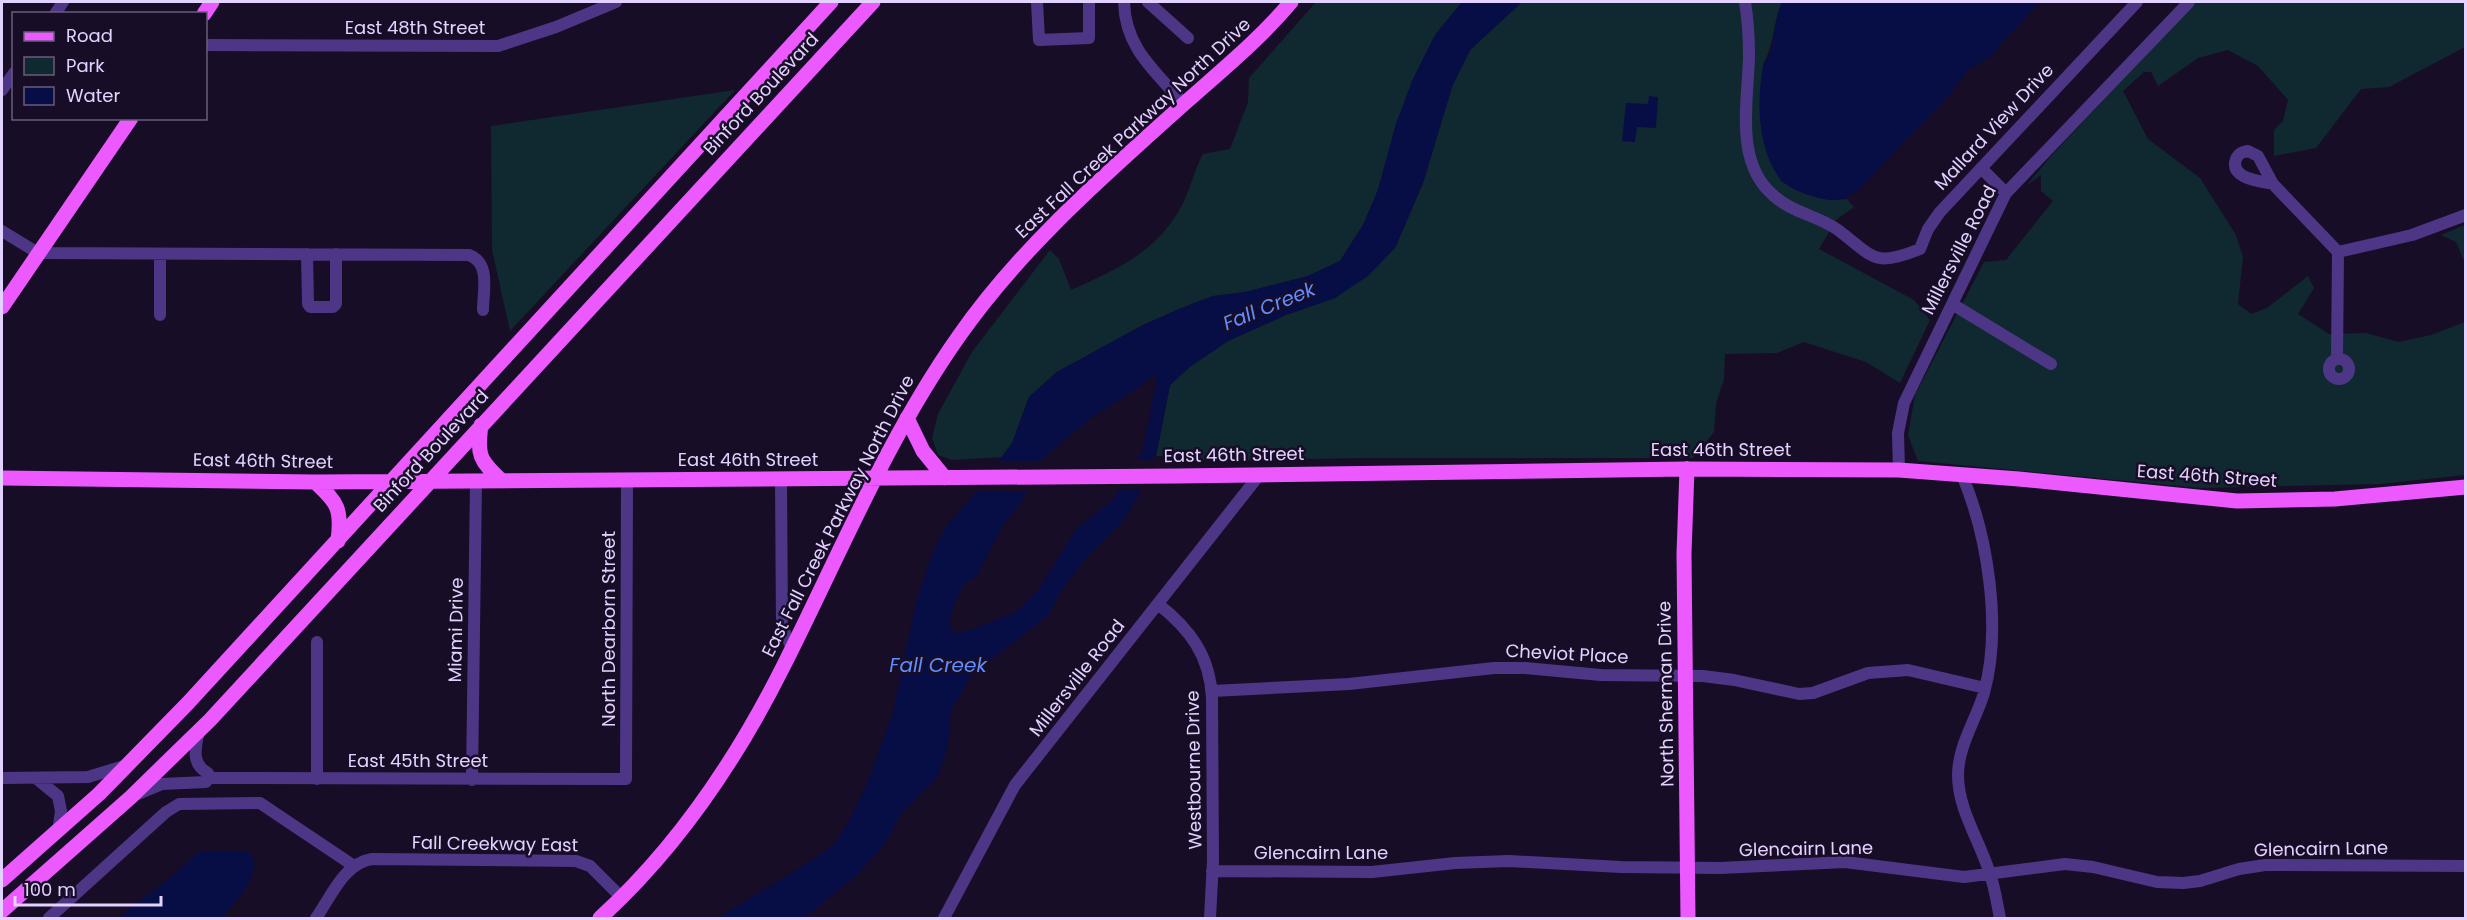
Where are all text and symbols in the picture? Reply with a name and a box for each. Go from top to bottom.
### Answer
legend [12,12,207,120]
street label: East Fall Creek Parkway North Drive [1010,12,1256,244]
street label: East 48th Street [345,15,485,40]
text: Road [66,23,113,48]
street label: Binford Boulevard [697,27,824,160]
text: Park [66,53,105,78]
street label: Mallard View Drive [1928,58,2059,195]
text: Water [66,83,120,108]
street label: Millersville Road [1915,181,2002,319]
water label: Fall Creek [1219,274,1321,337]
street label: East Fall Creek Parkway North Drive [755,370,920,661]
street label: Binford Boulevard [367,384,494,517]
street label: East 46th Street [1651,437,1791,462]
street label: East 46th Street [1164,441,1304,468]
street label: East 46th Street [193,447,333,474]
street label: East 46th Street [678,447,818,472]
street label: East 46th Street [2136,458,2278,493]
street label: North Dearborn Street [596,531,621,727]
street label: Miami Drive [442,577,469,683]
street label: North Sherman Drive [1651,601,1680,787]
street label: Millersville Road [1023,614,1130,741]
street label: Cheviot Place [1505,638,1629,669]
water label: Fall Creek [889,651,988,679]
street label: Westbourne Drive [1180,690,1207,850]
street label: East 45th Street [348,748,488,773]
street label: Fall Creekway East [412,830,578,857]
street label: Glencairn Lane [1739,835,1873,862]
street label: Glencairn Lane [2254,835,2388,862]
street label: Glencairn Lane [1254,840,1388,865]
scale bar [15,869,160,907]
text: 100 m [24,877,76,902]

